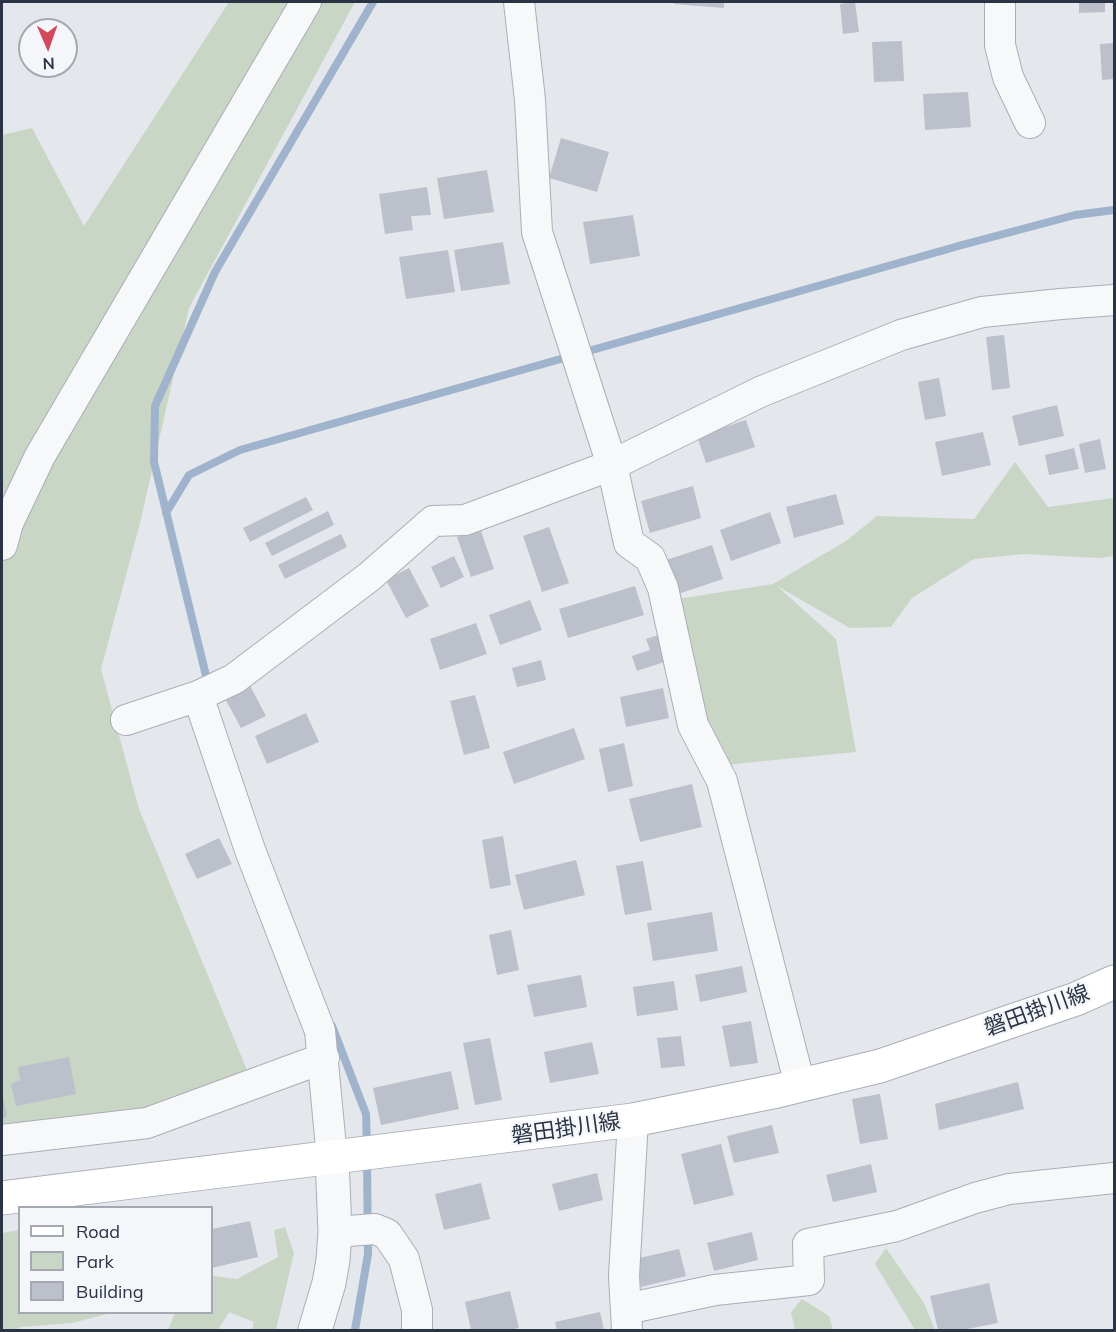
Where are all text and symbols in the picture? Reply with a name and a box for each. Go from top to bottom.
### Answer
north arrow [18,18,78,78]
text: N [42,54,55,74]
street label: 磐田掛川線 [981,980,1093,1042]
street label: 磐田掛川線 [510,1108,622,1150]
legend [18,1206,213,1314]
text: Road [76,1220,120,1243]
text: Park [76,1250,114,1273]
text: Building [76,1280,144,1303]

